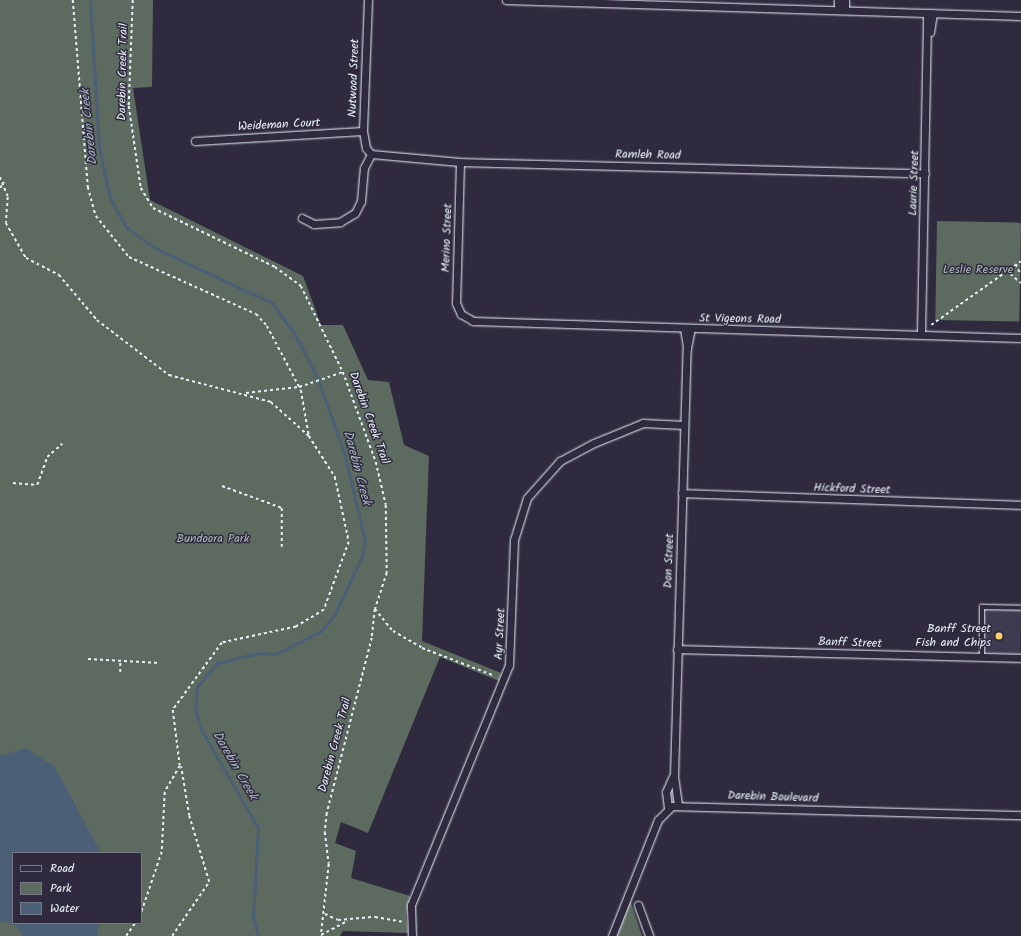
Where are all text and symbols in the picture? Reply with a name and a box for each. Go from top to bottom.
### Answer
street label: Darebin Creek Trail [115,23,131,121]
street label: Nutwood Street [345,38,363,118]
water label: Darebin Creek [78,88,102,166]
street label: Weideman Court [237,116,321,134]
street label: Ramleh Road [615,147,681,163]
street label: Laurie Street [906,150,922,216]
street label: Merino Street [439,203,455,273]
park label: Leslie Reserve [943,263,1013,277]
street label: St Vigeons Road [699,311,781,327]
street label: Darebin Creek Trail [346,370,392,466]
water label: Darebin Creek [339,429,373,507]
street label: Hickford Street [813,480,891,498]
park label: Bundoora Park [177,532,249,546]
street label: Don Street [661,533,677,589]
street label: Ayr Street [491,608,509,660]
place label: Banff Street Fish and Chips [915,622,991,650]
marker: Banff Street Fish and Chips [994,631,1004,641]
street label: Banff Street [818,635,882,651]
street label: Darebin Creek Trail [315,696,355,794]
water label: Darebin Creek [208,729,260,803]
street label: Darebin Boulevard [727,788,819,806]
legend [12,852,142,924]
text: Road [50,859,74,878]
text: Park [50,879,72,898]
text: Water [50,899,79,918]

